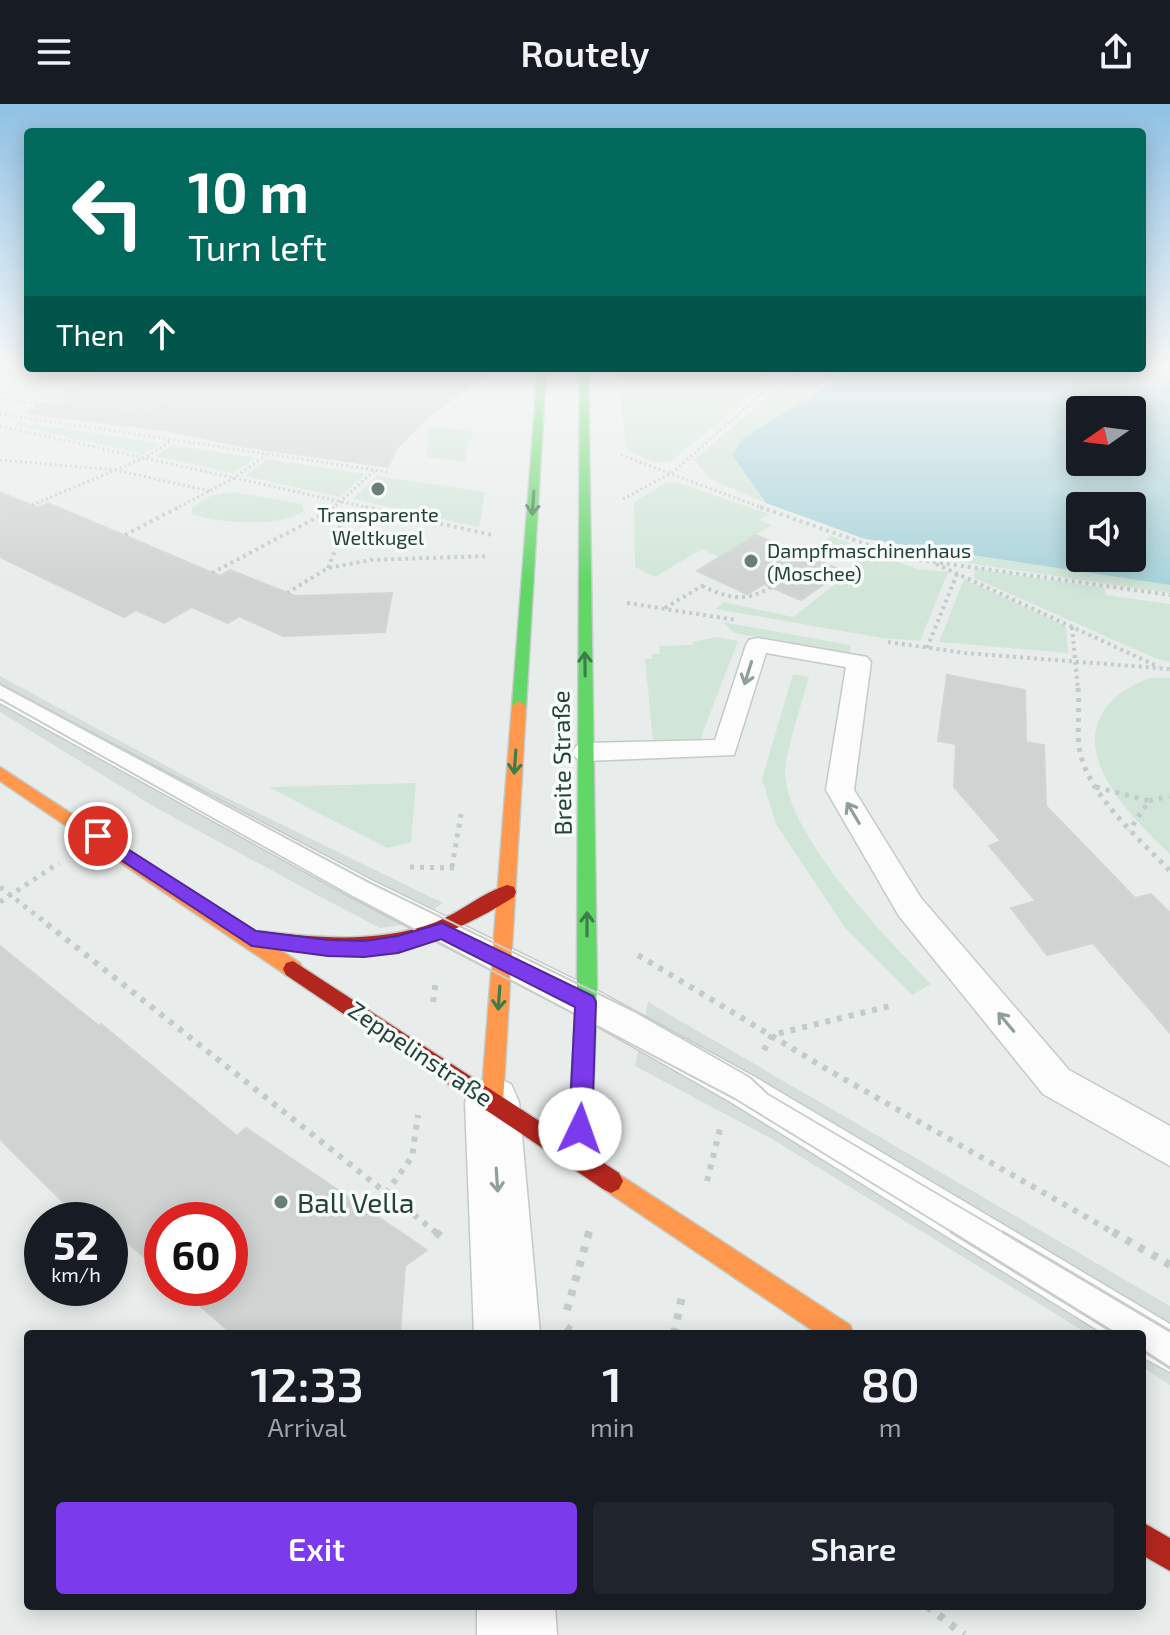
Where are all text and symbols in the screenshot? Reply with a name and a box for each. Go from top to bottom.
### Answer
icon: menu [32,30,76,74]
icon: share [1094,30,1138,74]
text: Routely [521,31,650,74]
text: 10 m [188,157,309,224]
icon: left [56,160,160,264]
text: Turn left [188,225,327,268]
icon: ahead [140,312,184,356]
text: Then [56,316,124,352]
north arrow [1066,396,1146,476]
map controls [1066,396,1146,572]
marker: Transparente Weltkugel [369,480,387,498]
one-way arrow [525,489,540,516]
button: sound [1066,492,1146,572]
place label: Transparente Weltkugel [317,502,439,549]
place label: Dampfmaschinenhaus (Moschee) [767,538,971,585]
marker: Dampfmaschinenhaus (Moschee) [742,552,760,570]
one-way arrow [577,651,592,678]
one-way arrow [740,659,755,685]
street label: Breite Straße [545,690,577,836]
one-way arrow [507,748,522,775]
pin [64,802,132,870]
one-way arrow [845,802,861,825]
icon: arrive [76,814,120,858]
one-way arrow [579,911,595,938]
one-way arrow [491,984,506,1011]
street label: Zeppelinstraße [343,994,499,1112]
one-way arrow [997,1012,1015,1033]
position arrow [538,1087,622,1171]
one-way arrow [490,1166,505,1193]
place label: Ball Vella [297,1185,414,1219]
marker: Ball Vella [272,1193,290,1211]
speed limit sign: 60 [144,1202,248,1306]
text: 52 [53,1220,99,1268]
text: km/h [51,1262,101,1286]
text: 12:33 [250,1354,364,1412]
text: 1 [602,1354,622,1412]
text: 80 [860,1354,920,1412]
text: Arrival [267,1411,347,1442]
text: min [590,1411,634,1442]
text: m [879,1411,902,1442]
button: Exit [56,1502,577,1594]
button: Share [593,1502,1114,1594]

